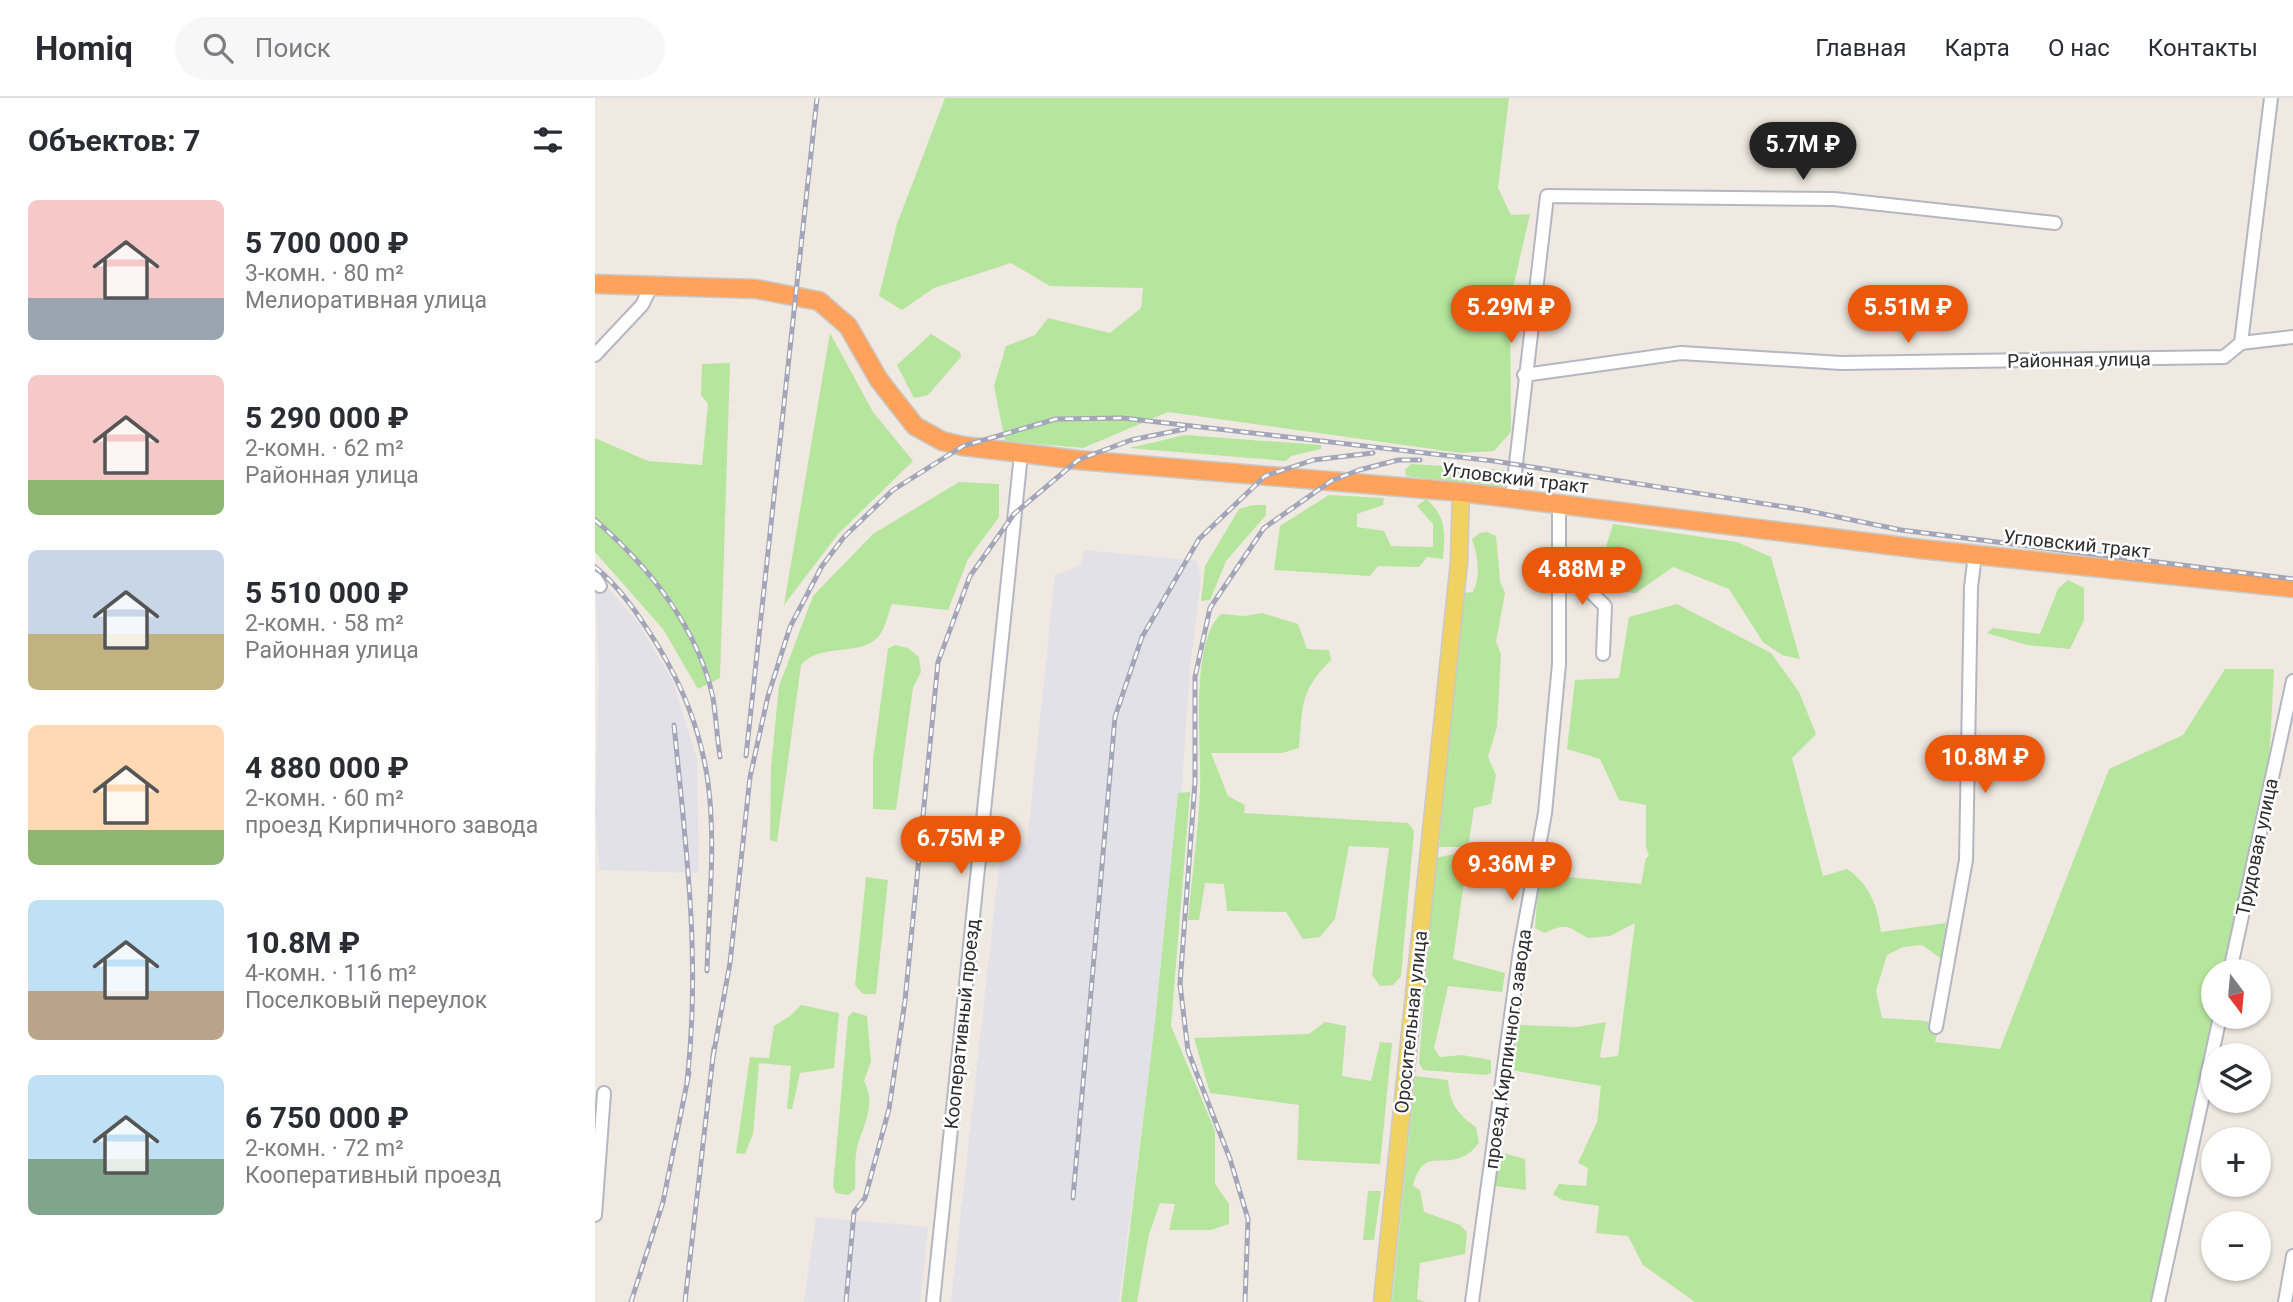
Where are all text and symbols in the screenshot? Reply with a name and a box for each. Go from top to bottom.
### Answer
search box [175,17,665,80]
text: Homiq [35,29,133,68]
icon: search [199,29,237,67]
text: Поиск [255,33,331,63]
text: Главная [1815,34,1906,62]
text: Карта [1944,34,2010,62]
text: О нас [2048,34,2110,62]
text: Контакты [2148,34,2258,62]
icon: filters [529,121,567,159]
pin: 5.7M ₽ [1746,122,1860,182]
text: Объектов: 7 [28,123,200,158]
text: 5.7M ₽ [1765,131,1841,158]
text: 5 700 000 ₽ [245,225,409,260]
icon: home [84,228,168,312]
text: 3-комн. · 80 m² [245,260,404,287]
pin: 5.29M ₽ [1446,286,1576,345]
pin: 5.51M ₽ [1843,286,1973,345]
text: Мелиоративная улица [245,287,487,314]
text: 5.29M ₽ [1467,294,1555,321]
text: 5.51M ₽ [1864,294,1952,321]
street label: Районная улица [2007,347,2151,373]
text: 5 290 000 ₽ [245,400,409,435]
icon: home [84,403,168,487]
text: 2-комн. · 62 m² [245,435,404,462]
street label: Угловский тракт [1440,458,1590,498]
text: Районная улица [245,462,419,489]
street label: Угловский тракт [2002,525,2152,563]
pin: 4.88M ₽ [1517,547,1647,607]
text: 4.88M ₽ [1538,556,1626,583]
text: 5 510 000 ₽ [245,575,409,610]
icon: home [84,578,168,662]
text: 2-комн. · 58 m² [245,610,404,637]
text: Районная улица [245,637,419,664]
pin: 10.8M ₽ [1920,736,2050,795]
text: 10.8M ₽ [1941,744,2029,771]
text: 4 880 000 ₽ [245,750,409,785]
icon: home [84,753,168,837]
street label: Трудовая улица [2231,776,2283,918]
text: 2-комн. · 60 m² [245,785,404,812]
text: проезд Кирпичного завода [245,812,538,839]
pin: 6.75M ₽ [896,816,1026,876]
text: 6.75M ₽ [917,825,1005,852]
pin: 9.36M ₽ [1447,842,1577,902]
text: 9.36M ₽ [1468,851,1556,878]
street label: Кооперативный проезд [940,918,984,1130]
text: 10.8M ₽ [245,925,360,960]
street label: проезд Кирпичного завода [1480,927,1536,1171]
icon: home [84,928,168,1012]
street label: Оросительная улица [1390,929,1432,1115]
north arrow [2201,959,2271,1029]
map controls [2201,959,2271,1281]
text: 4-комн. · 116 m² [245,960,417,987]
text: Поселковый переулок [245,987,487,1014]
button: layers [2201,1043,2271,1113]
text: 6 750 000 ₽ [245,1100,409,1135]
icon: home [84,1103,168,1187]
button: + [2201,1127,2271,1197]
text: 2-комн. · 72 m² [245,1135,404,1162]
text: Кооперативный проезд [245,1162,501,1189]
button: − [2201,1211,2271,1281]

